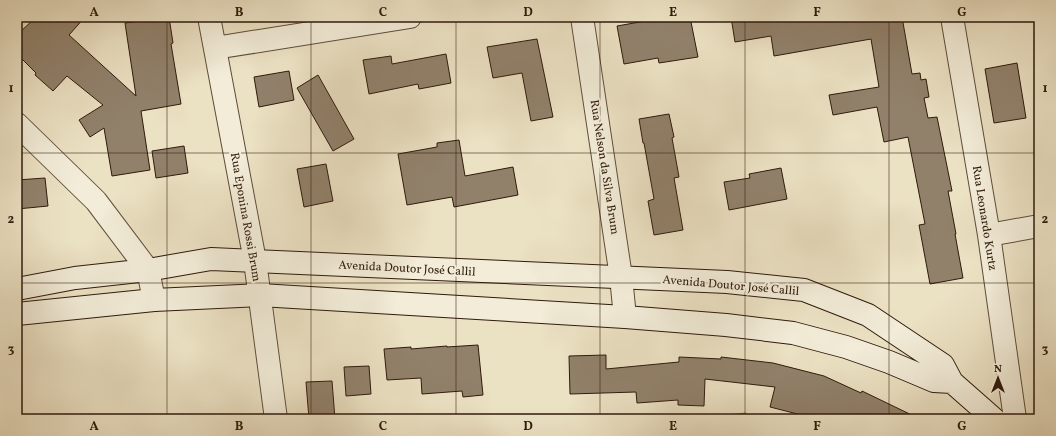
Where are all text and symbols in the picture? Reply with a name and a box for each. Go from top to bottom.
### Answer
text: A [89,4,99,22]
text: B [235,4,244,22]
text: C [379,4,387,22]
text: D [523,4,533,22]
text: E [669,4,677,22]
text: F [813,4,821,22]
text: G [957,4,967,22]
text: 1 [8,80,14,98]
text: 1 [1042,80,1048,98]
street label: Rua Nelson da Silva Brum [585,99,623,236]
street label: Rua Eponina Rossi Brum [226,151,264,283]
street label: Rua Leonardo Kurtz [968,165,1000,272]
text: 2 [8,211,15,229]
text: 2 [1042,211,1049,229]
street label: Avenida Doutor José Callil [338,257,476,281]
street label: Avenida Doutor José Callil [662,272,800,300]
text: 3 [8,341,15,359]
text: 3 [1042,341,1049,359]
north arrow [978,358,1018,398]
text: N [994,362,1002,377]
text: A [89,418,99,436]
text: B [235,418,244,436]
text: C [379,418,387,436]
text: D [523,418,533,436]
text: E [669,418,677,436]
text: F [813,418,821,436]
text: G [957,418,967,436]

